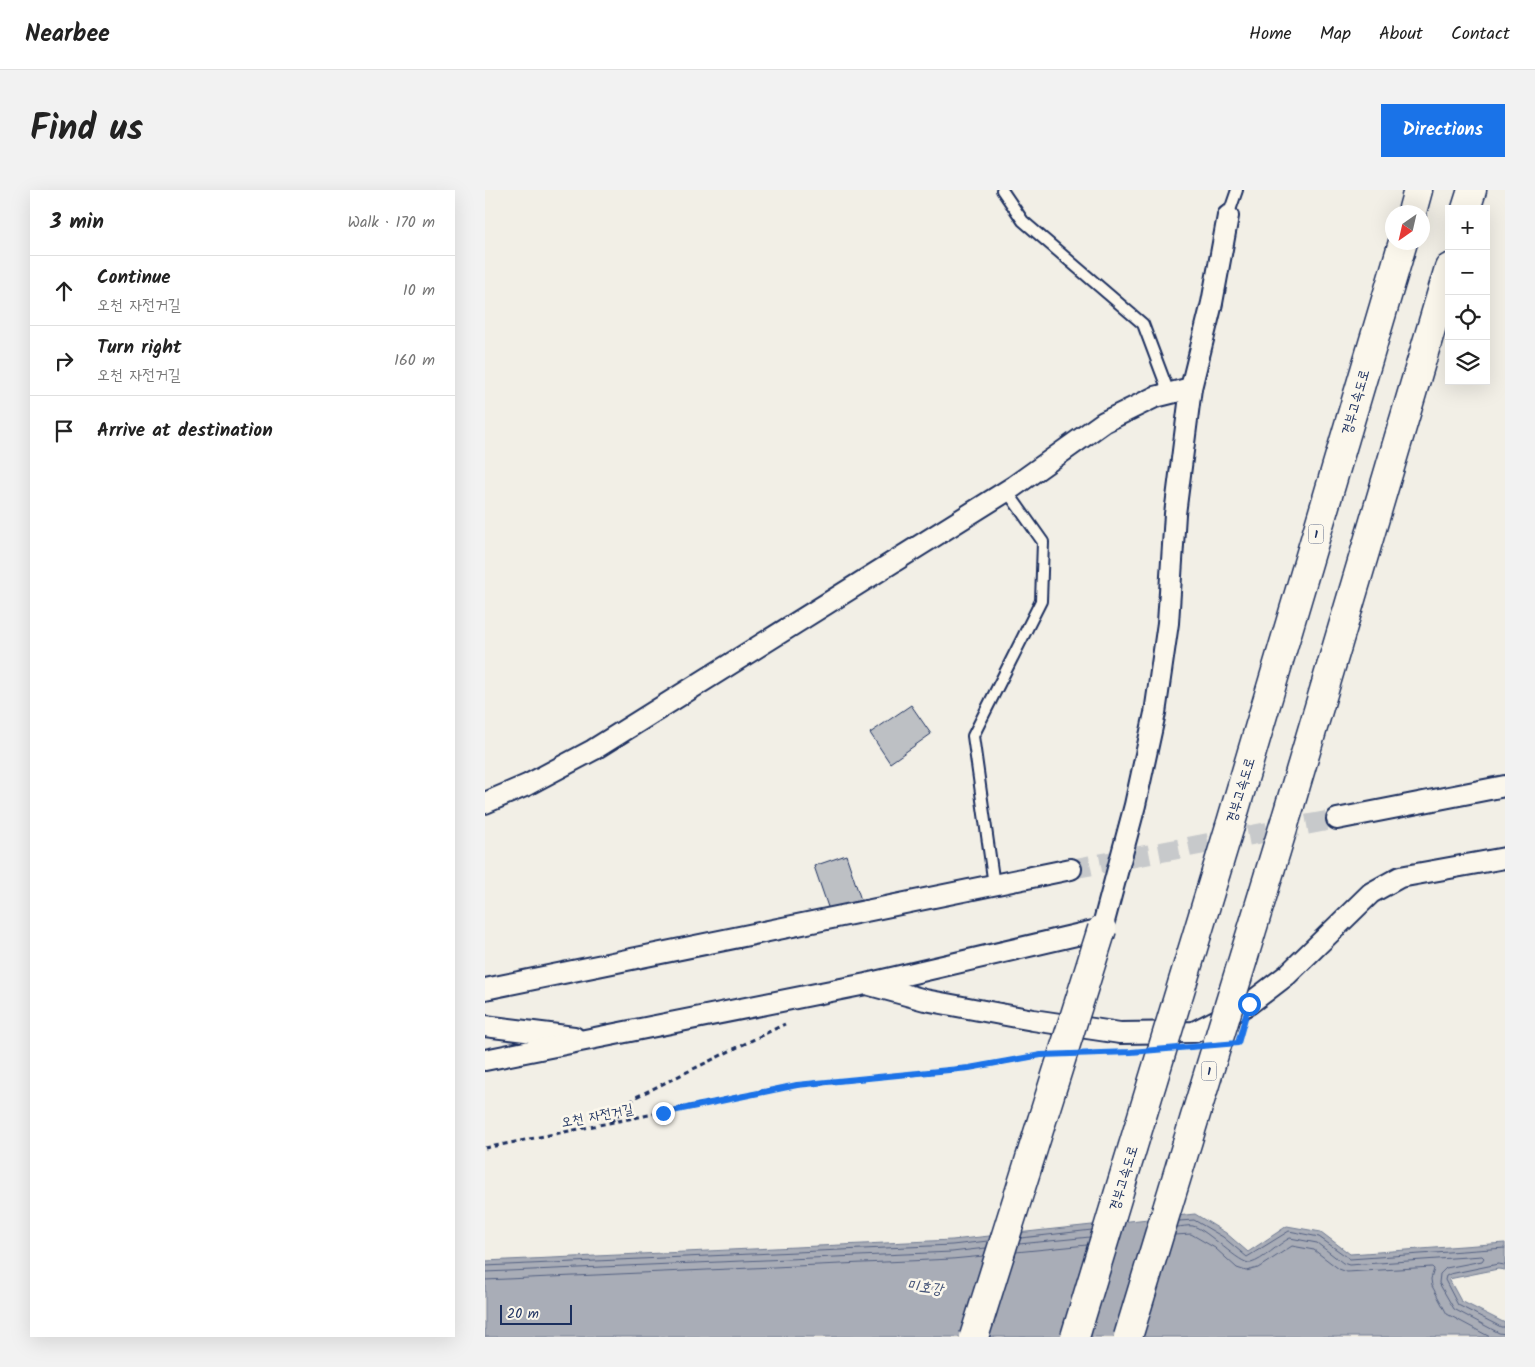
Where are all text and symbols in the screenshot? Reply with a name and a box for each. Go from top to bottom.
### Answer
text: Nearbee [25,15,110,54]
text: Home [1249,20,1292,49]
text: Map [1320,20,1351,49]
text: About [1379,20,1423,49]
text: Contact [1451,20,1510,49]
text: Find us [30,102,143,158]
button: Directions [1381,104,1505,157]
north arrow [1385,205,1430,250]
map controls [1445,205,1490,385]
button: + [1445,205,1490,250]
text: 3 min [50,206,104,239]
text: Walk · 170 m [347,210,435,235]
button: − [1445,250,1490,295]
text: Continue [97,263,170,293]
icon: ahead [50,277,78,305]
text: 10 m [403,278,435,303]
text: 오천 자전거길 [97,293,181,318]
button: locate [1445,295,1490,340]
text: Turn right [97,333,182,363]
button: layers [1445,340,1490,385]
icon: right [50,347,78,375]
text: 160 m [394,348,435,373]
text: 오천 자전거길 [97,363,181,388]
street label: 경부고속도로 [1336,367,1376,438]
text: Arrive at destination [97,416,273,446]
icon: arrive [50,417,78,445]
road number: 1 [1309,524,1323,544]
street label: 경부고속도로 [1221,755,1261,826]
route start [1238,993,1261,1016]
road number: 1 [1201,1061,1217,1080]
street label: 오천 자전거길 [559,1098,636,1134]
route end [652,1102,675,1125]
street label: 경부고속도로 [1104,1143,1144,1214]
water label: 미호강 [905,1274,946,1302]
scale bar [500,1302,573,1325]
text: 20 m [507,1303,539,1325]

